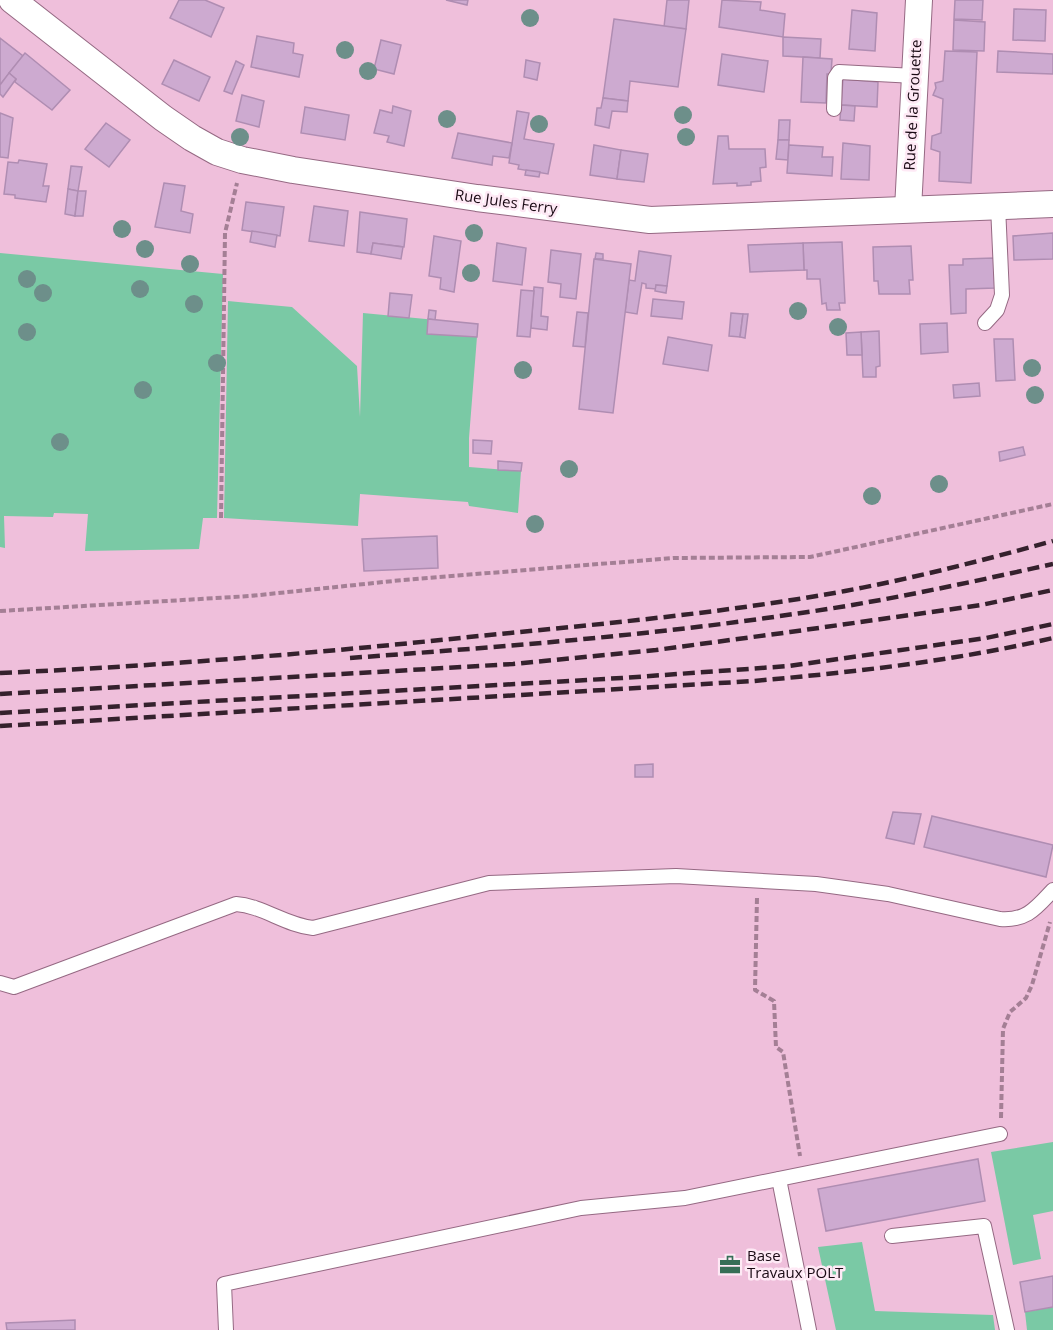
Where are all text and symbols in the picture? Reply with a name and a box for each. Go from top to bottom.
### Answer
street label: Rue de la Grouette [899,39,925,171]
street label: Rue Jules Ferry [454,184,559,218]
place label: Base Travaux POLT [747,1245,844,1282]
office icon: Base Travaux POLT [718,1253,742,1277]

